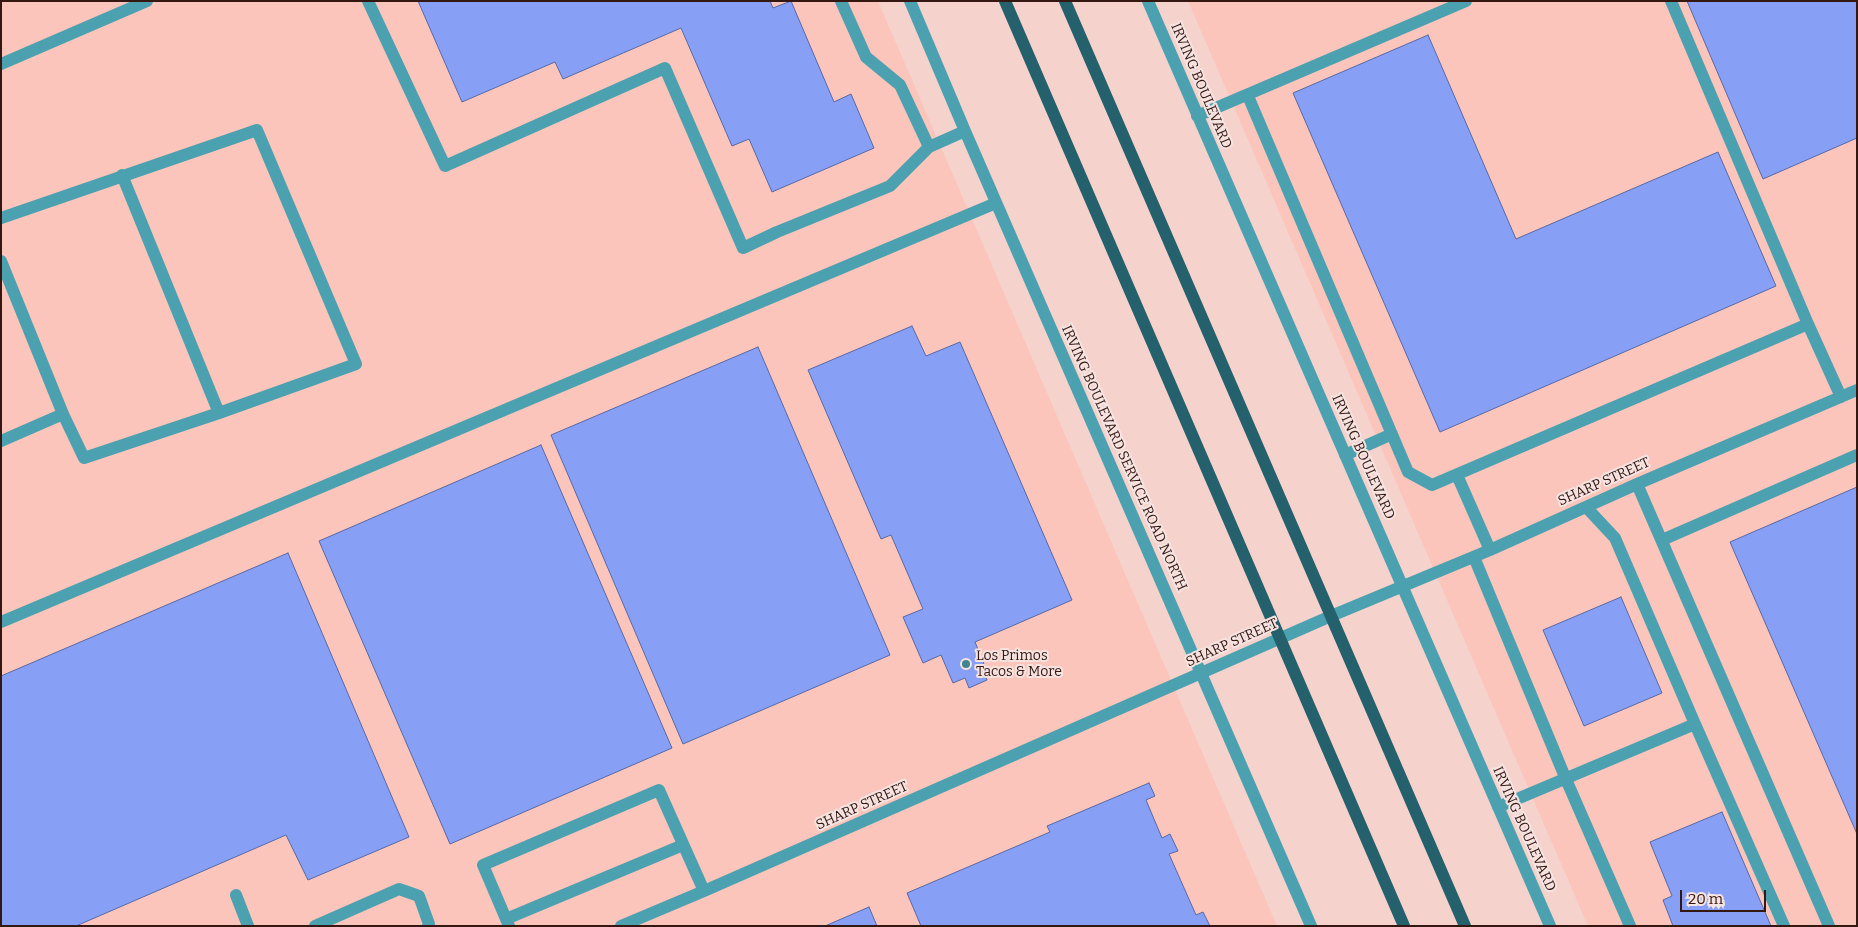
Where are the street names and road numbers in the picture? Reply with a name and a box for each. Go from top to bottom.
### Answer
street label: IRVING BOULEVARD [1167,21,1235,151]
street label: IRVING BOULEVARD SERVICE ROAD NORTH [1058,323,1190,593]
street label: IRVING BOULEVARD [1328,392,1398,522]
street label: SHARP STREET [1555,454,1653,510]
street label: SHARP STREET [1183,615,1281,671]
street label: IRVING BOULEVARD [1489,764,1559,894]
street label: SHARP STREET [813,778,911,834]

